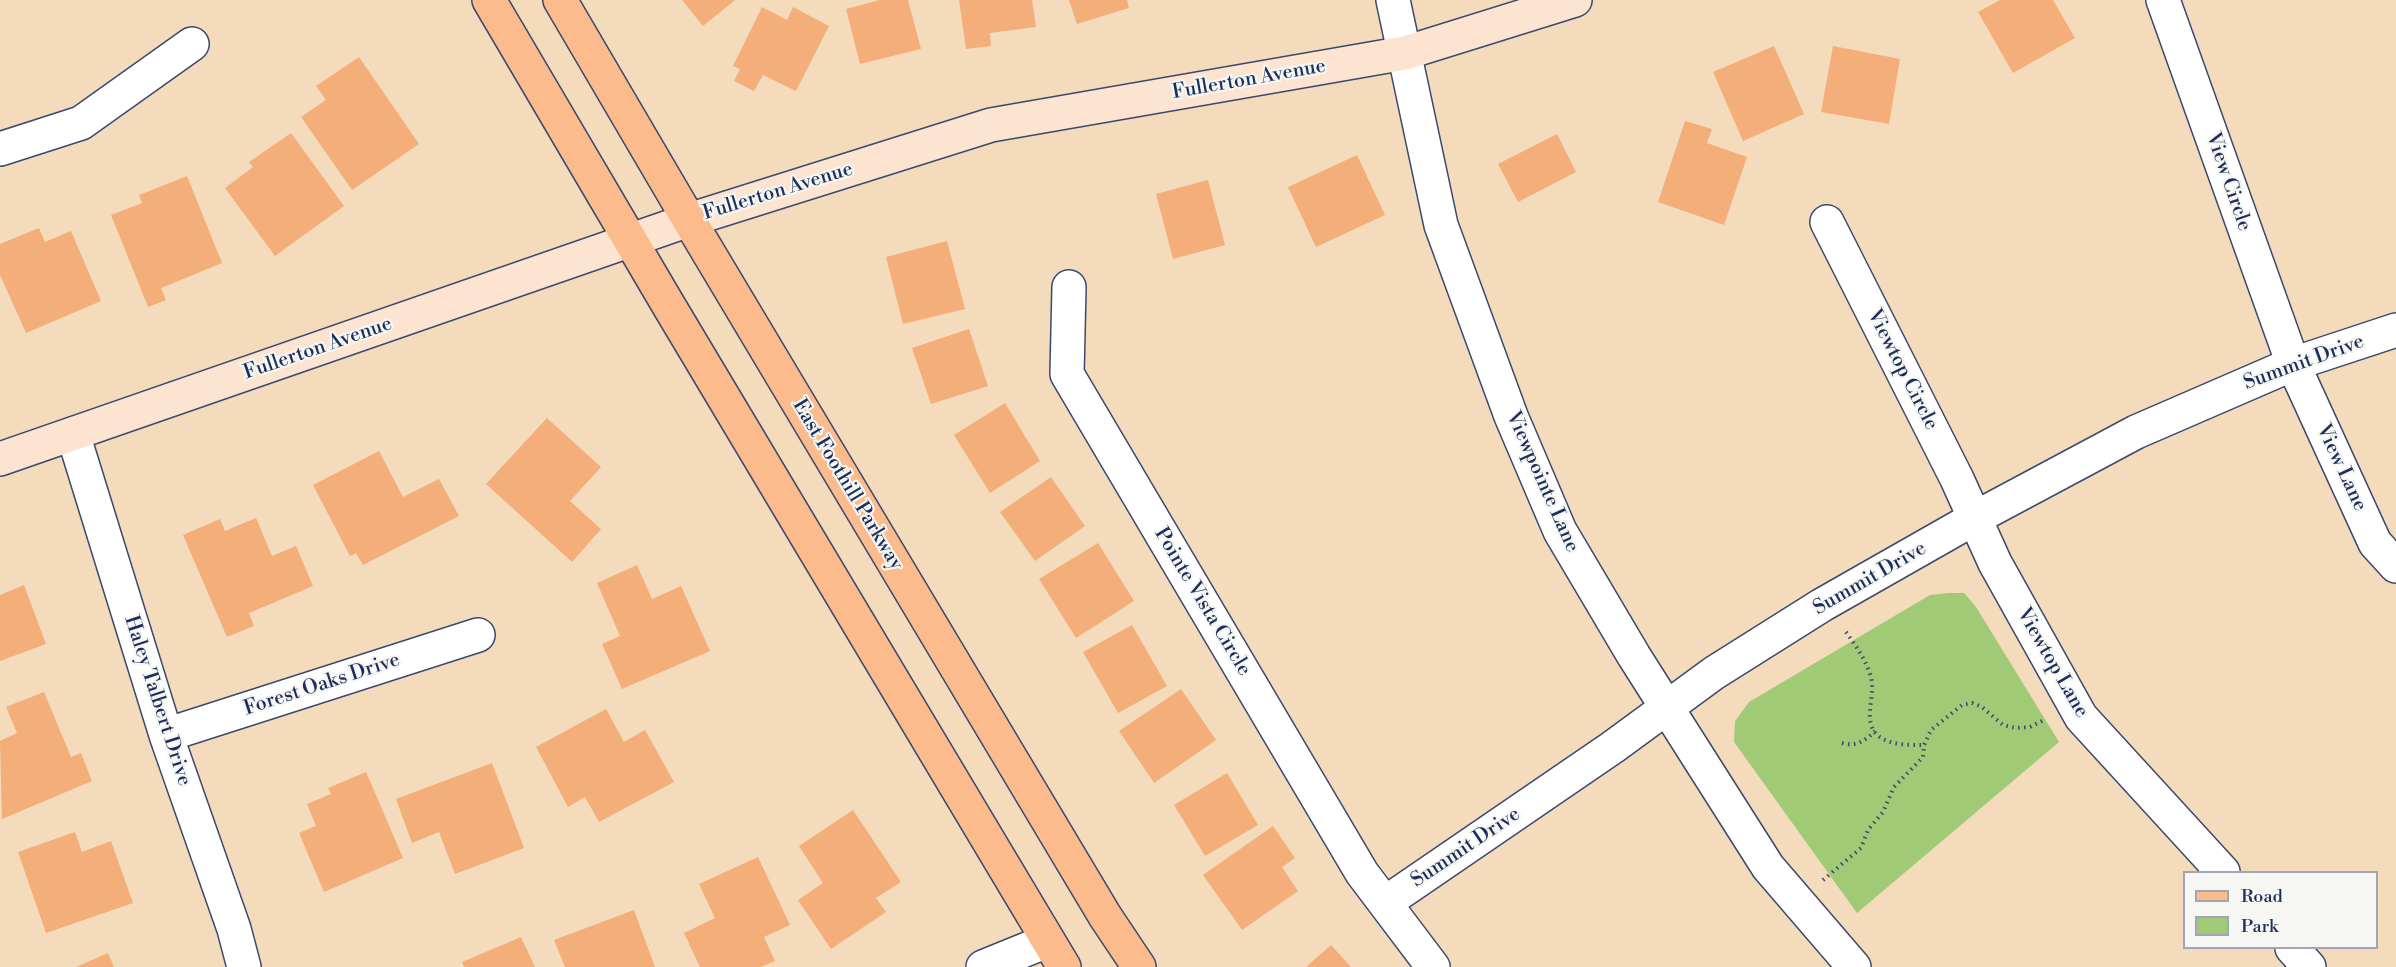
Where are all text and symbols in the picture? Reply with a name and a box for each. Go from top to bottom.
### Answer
street label: Fullerton Avenue [1170,55,1328,105]
street label: View Circle [2200,130,2256,234]
street label: Fullerton Avenue [700,158,856,226]
street label: Viewtop Circle [1861,306,1943,434]
street label: Fullerton Avenue [241,312,395,386]
street label: Summit Drive [2241,330,2367,396]
street label: East Foothill Parkway [786,395,908,575]
street label: Viewpointe Lane [1500,408,1584,556]
street label: View Lane [2310,421,2372,515]
street label: Pointe Vista Circle [1148,524,1256,680]
street label: Summit Drive [1809,537,1931,621]
street label: Viewtop Lane [2011,604,2093,722]
street label: Haley Talbert Drive [118,613,196,789]
street label: Forest Oaks Drive [241,648,403,722]
street label: Summit Drive [1407,803,1525,893]
legend [2183,871,2378,949]
text: Road [2241,885,2283,908]
text: Park [2241,915,2278,938]

